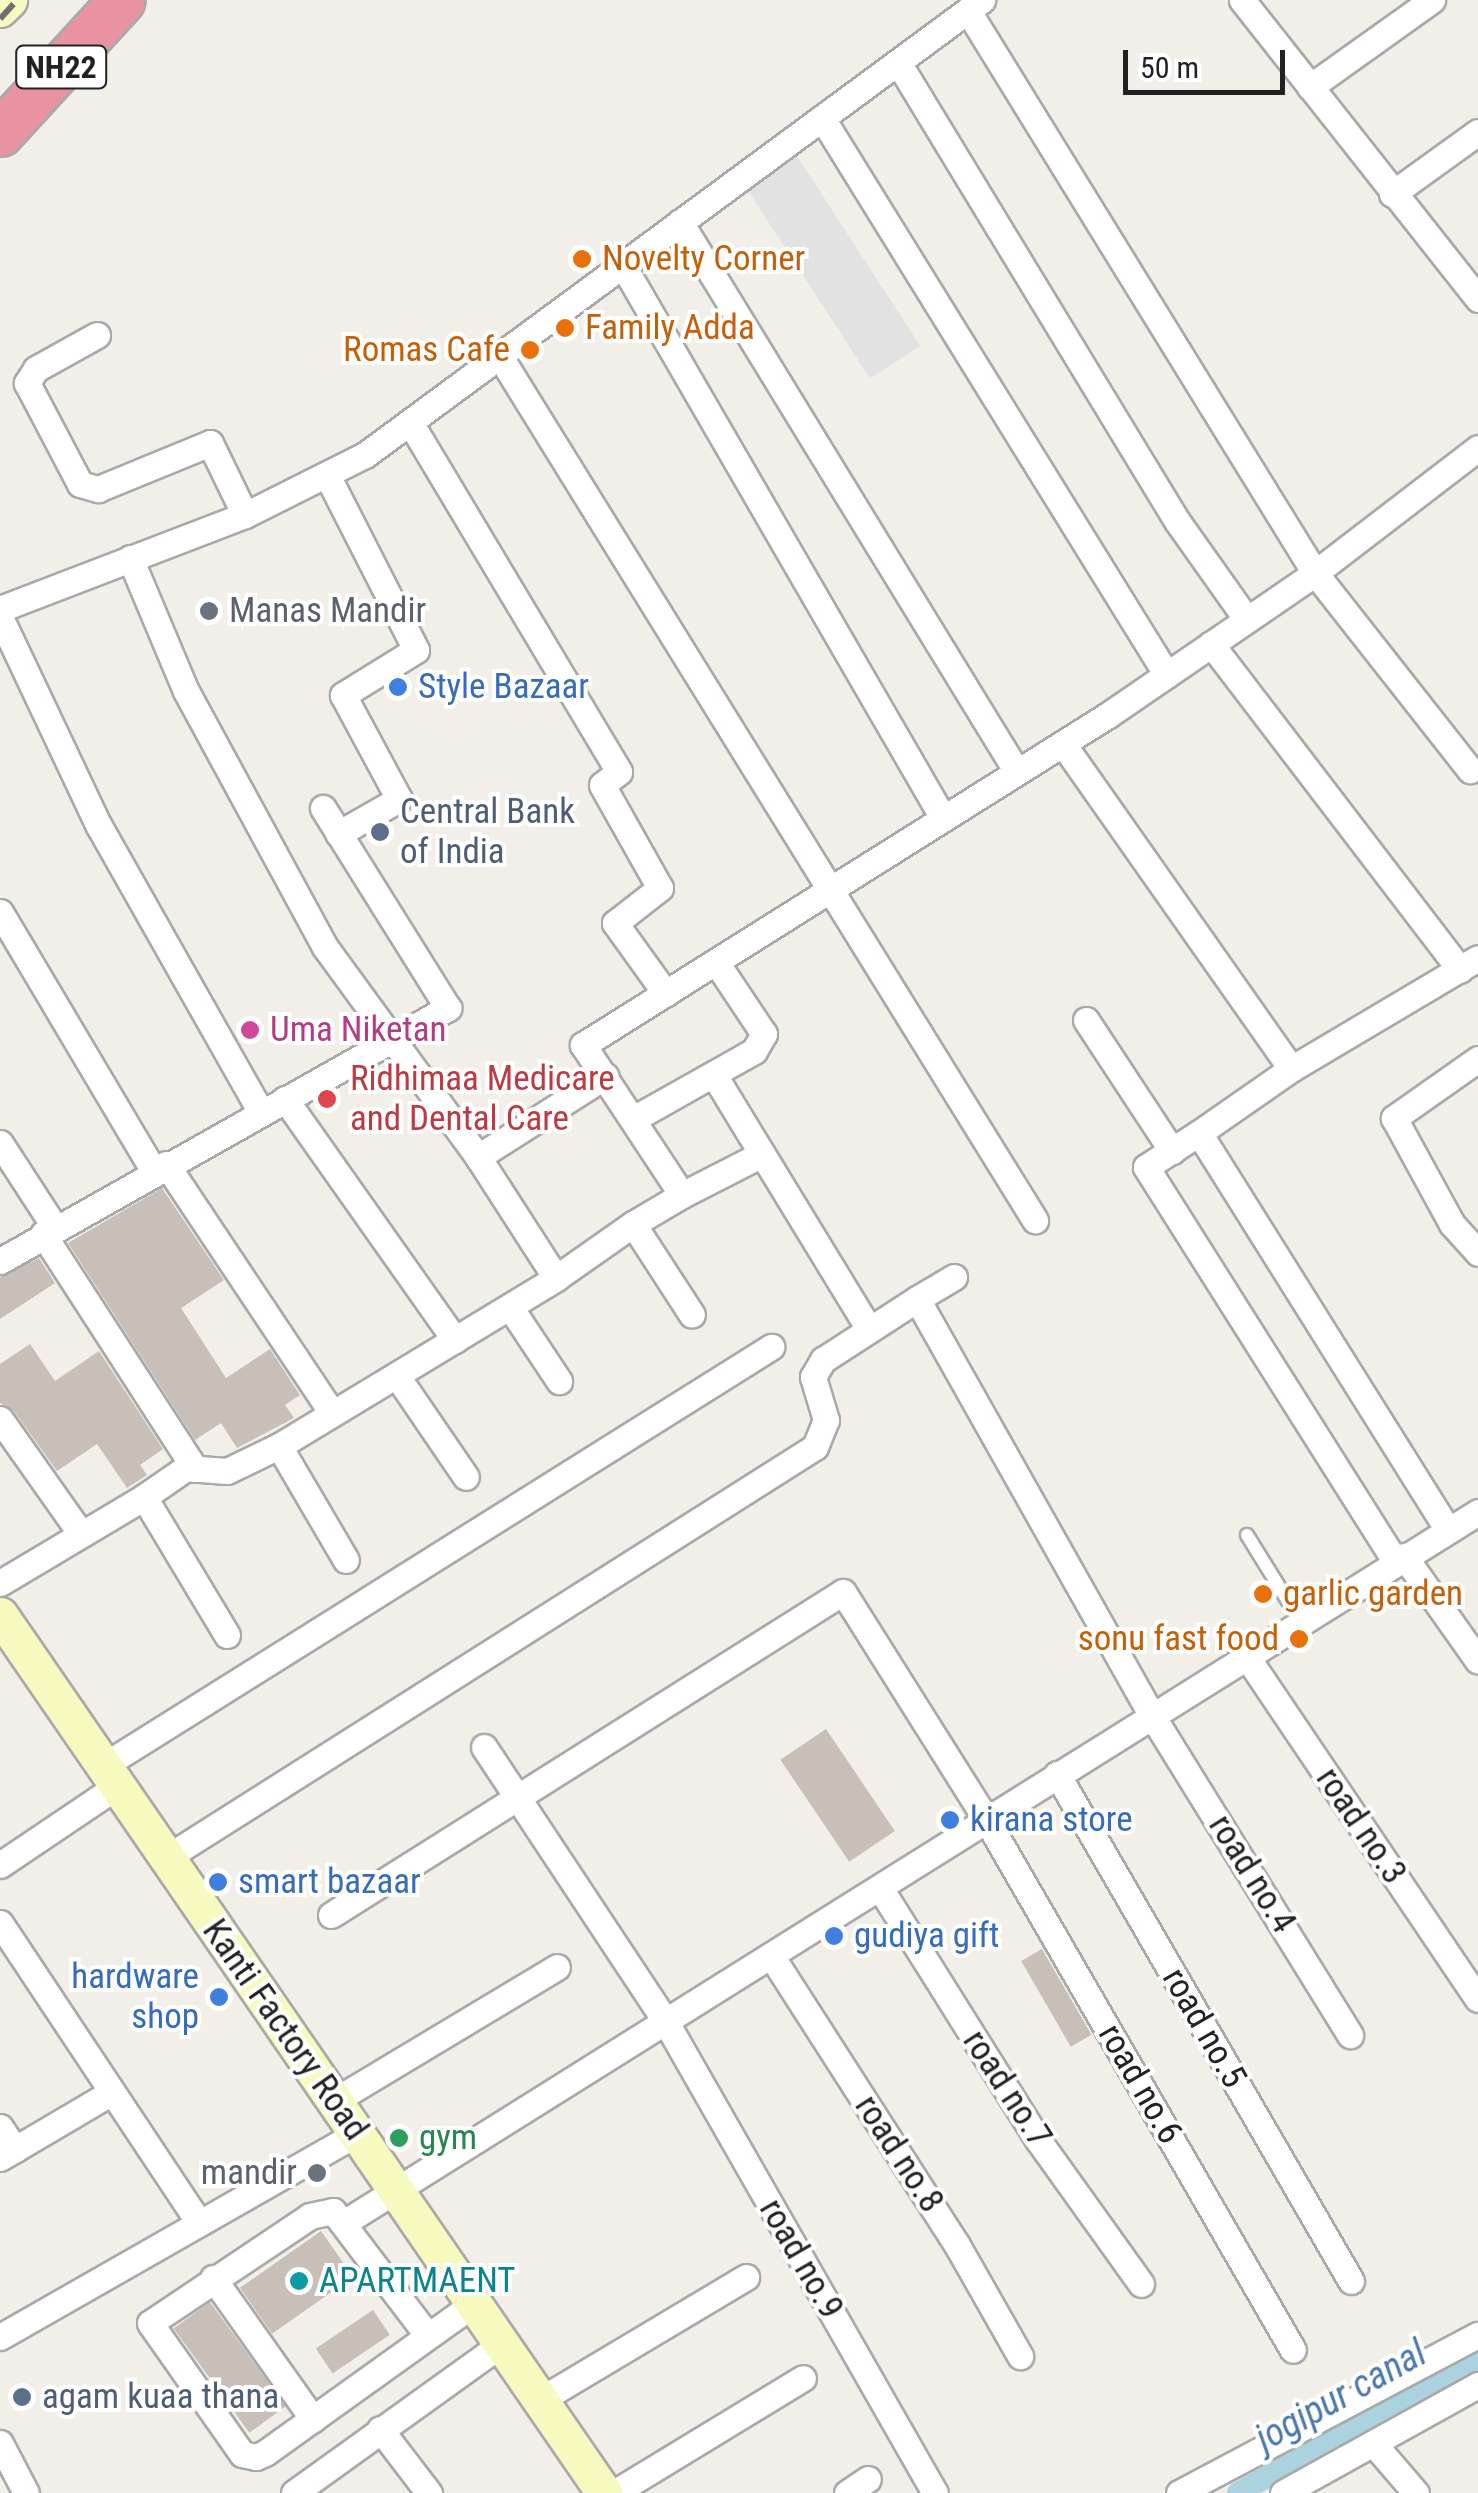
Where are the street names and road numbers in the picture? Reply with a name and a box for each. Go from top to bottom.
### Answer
road number: NH22 [13,40,108,94]
street label: road no.3 [1307,1760,1415,1892]
street label: road no.4 [1199,1807,1305,1941]
street label: Kanti Factory Road [193,1912,377,2148]
street label: road no.5 [1153,1961,1255,2095]
street label: road no.6 [1089,2017,1191,2151]
street label: road no.7 [954,2023,1060,2155]
street label: road no.8 [846,2088,952,2220]
street label: road no.9 [750,2192,852,2326]

